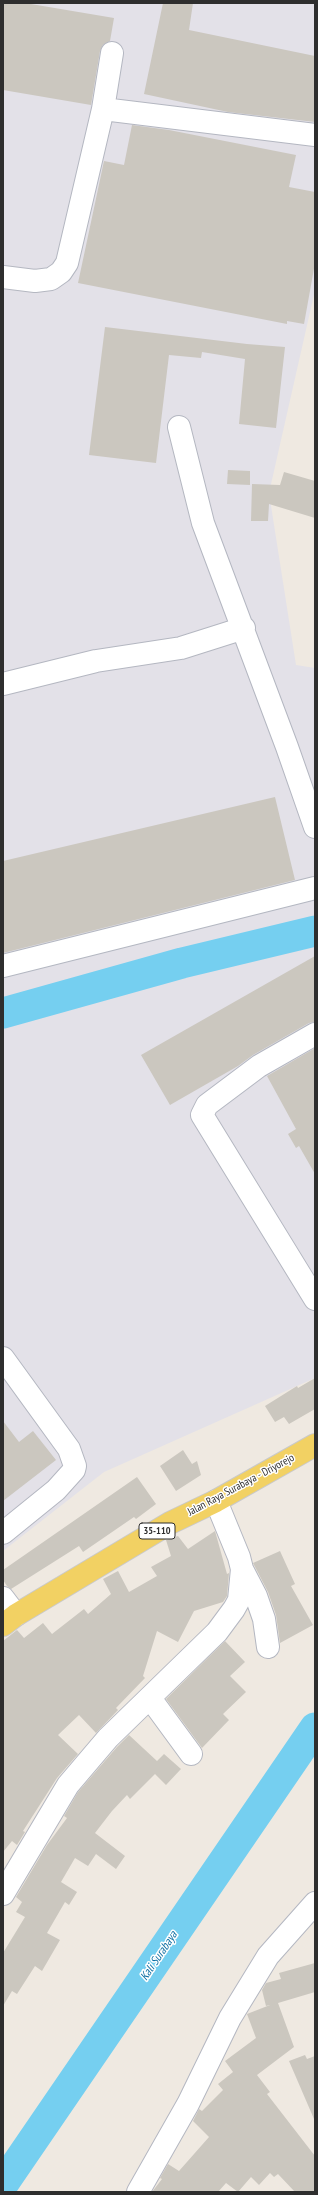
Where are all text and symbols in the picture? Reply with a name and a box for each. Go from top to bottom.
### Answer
street label: Jalan Raya Surabaya - Driyorejo [185,1451,297,1519]
road number: 35-110 [139,1523,175,1539]
water label: Kali Surabaya [137,1929,181,1983]

